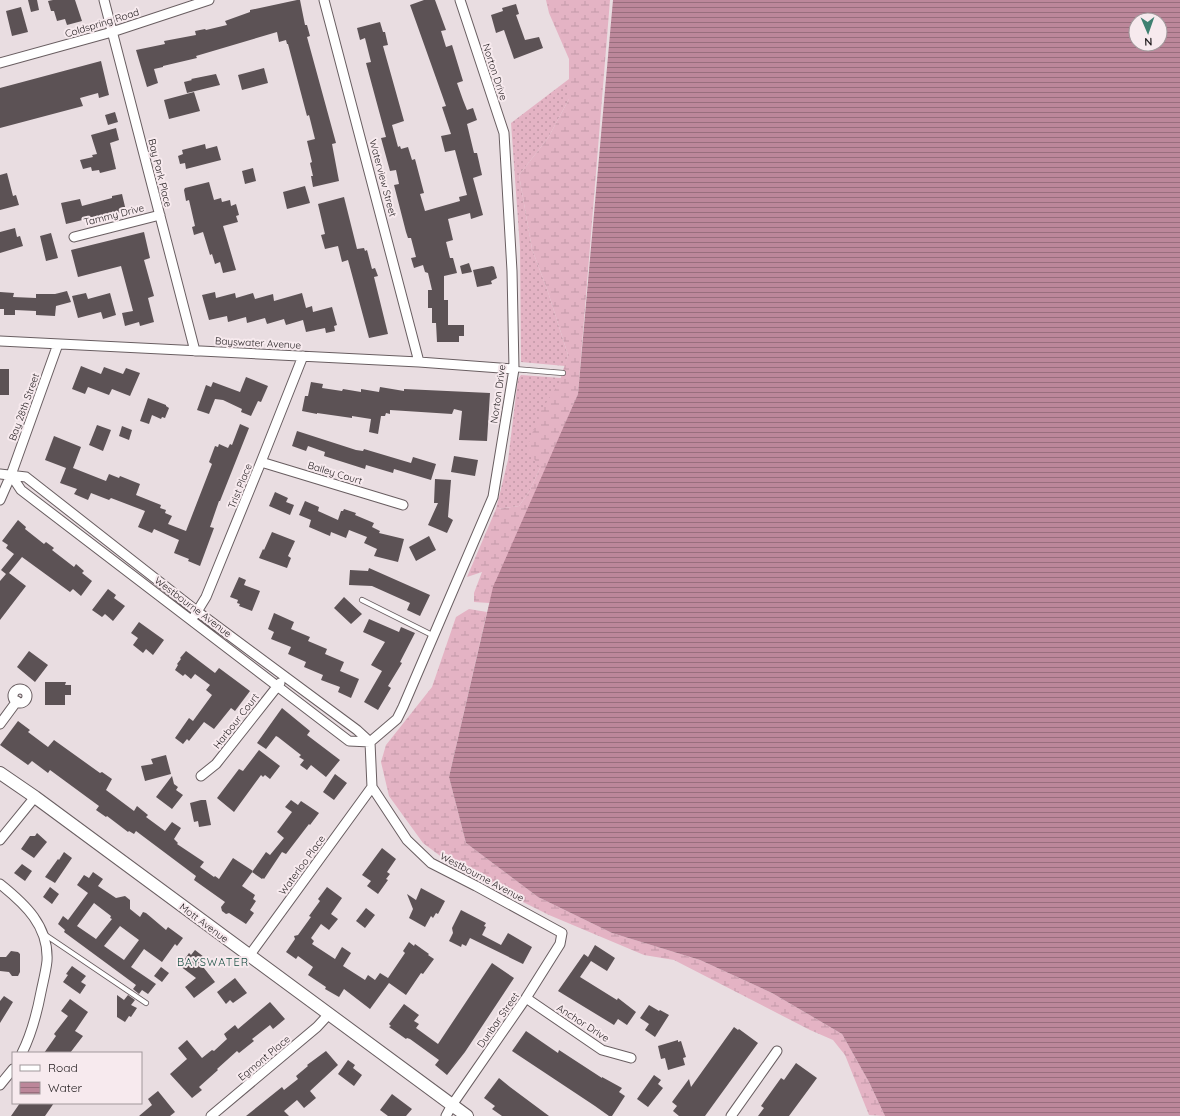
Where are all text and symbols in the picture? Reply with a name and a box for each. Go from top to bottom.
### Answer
street label: Coldspring Road [63,6,141,40]
north arrow [1128,12,1168,52]
text: N [1144,35,1153,49]
street label: Norton Drive [480,42,510,102]
street label: Bay Park Place [145,137,175,209]
street label: Waterview Street [366,138,400,219]
street label: Tammy Drive [82,201,146,229]
street label: Bayswater Avenue [215,334,302,352]
street label: Norton Drive [487,363,509,424]
street label: Bay 28th Street [6,371,42,443]
street label: Bailey Court [306,459,364,488]
street label: Trist Place [225,461,255,510]
street label: Westbourne Avenue [152,574,234,640]
street label: Harbour Court [210,690,262,751]
street label: Waterloo Place [276,832,328,897]
street label: Westbourne Avenue [438,849,527,905]
street label: Mott Avenue [177,900,231,946]
district label: BAYSWATER [177,955,249,969]
street label: Dunbar Street [474,989,522,1050]
street label: Anchor Drive [554,1001,612,1045]
street label: Egmont Place [235,1032,293,1084]
legend [12,1052,142,1104]
text: Road [48,1060,78,1075]
text: Water [48,1080,83,1095]

